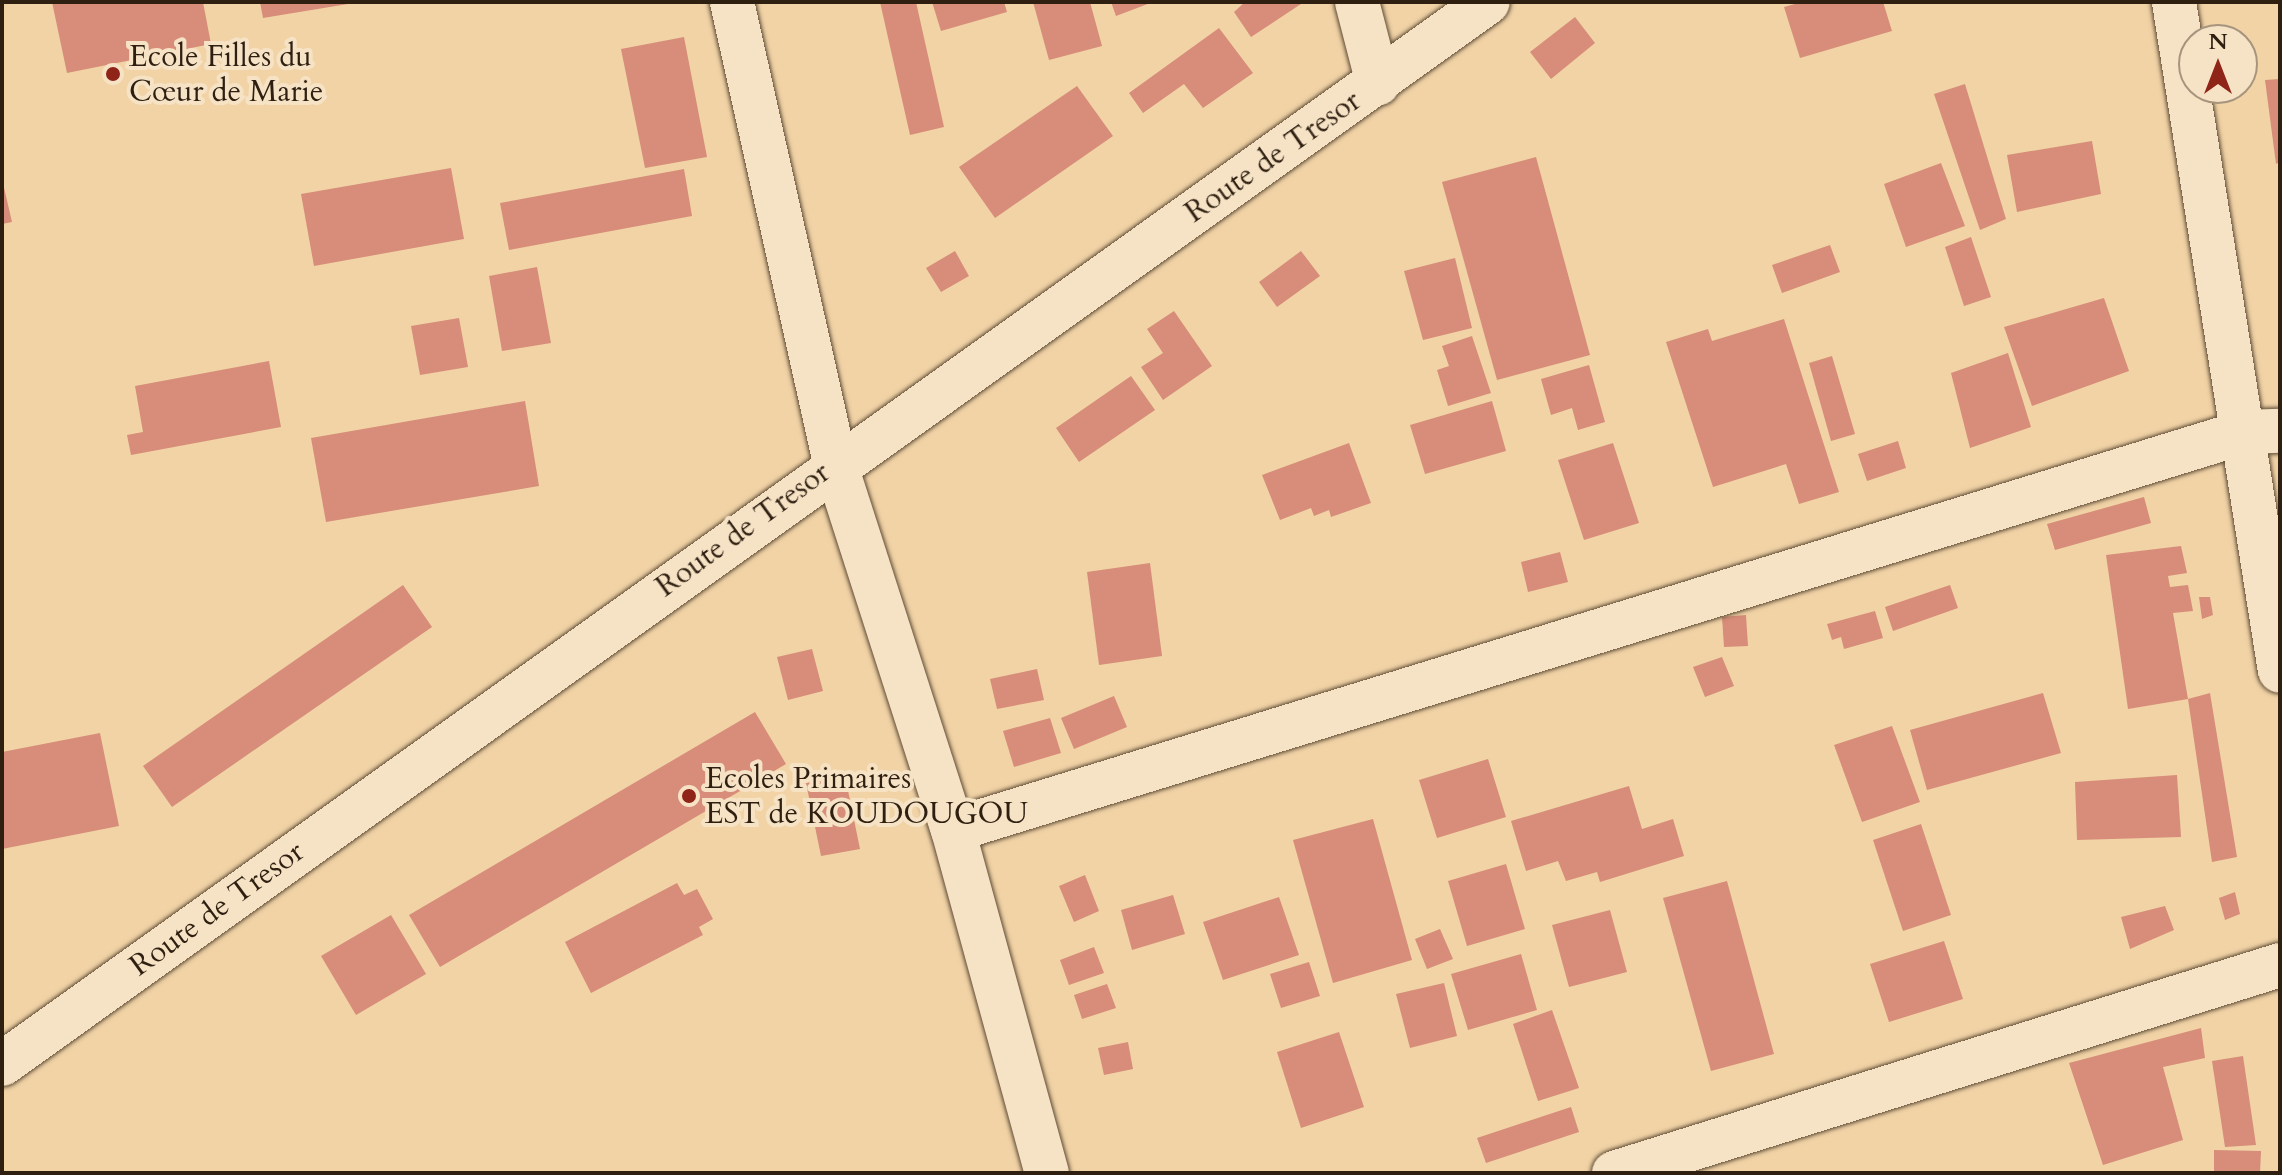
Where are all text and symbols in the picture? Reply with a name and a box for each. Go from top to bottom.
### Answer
north arrow [2178,24,2258,104]
text: N [2208,27,2228,57]
place label: Ecole Filles du Cœur de Marie [129,39,323,110]
marker: Ecole Filles du Cœur de Marie [104,65,122,83]
street label: Route de Tresor [1178,83,1368,231]
street label: Route de Tresor [649,455,837,605]
place label: Ecoles Primaires EST de KOUDOUGOU [705,761,1028,832]
marker: Ecoles Primaires EST de KOUDOUGOU [680,787,698,805]
street label: Route de Tresor [123,834,311,984]

